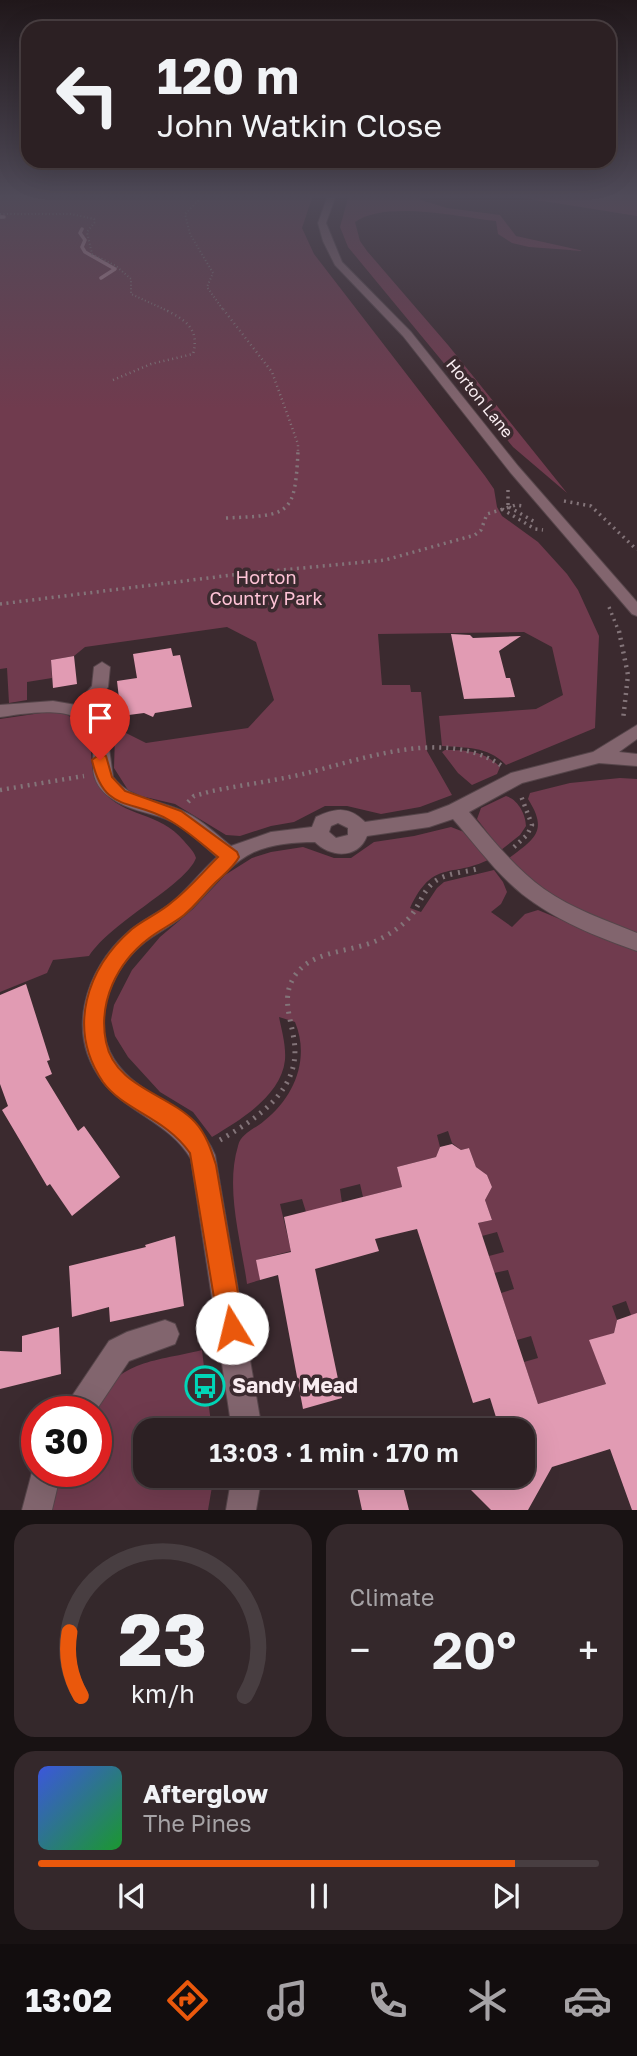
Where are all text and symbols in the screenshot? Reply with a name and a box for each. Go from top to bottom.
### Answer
text: 120 m [157,46,299,105]
icon: left [42,49,133,140]
text: John Watkin Close [157,106,442,144]
street label: Horton Lane [442,355,518,441]
park label: Horton Country Park [209,566,323,609]
pin [70,688,130,760]
icon: arrive [81,699,119,737]
position arrow [195,1291,269,1365]
bus stop icon: Sandy Mead [184,1365,226,1407]
place label: Sandy Mead [232,1372,358,1398]
speed limit sign: 30 [21,1396,112,1487]
text: 13:03 · 1 min · 170 m [209,1437,459,1468]
text: Climate [350,1583,434,1611]
text: 23 [118,1596,207,1683]
text: 20° [432,1618,517,1680]
text: − [350,1627,370,1672]
text: + [578,1627,599,1672]
text: km/h [131,1678,195,1709]
text: Afterglow [143,1778,268,1809]
text: The Pines [143,1809,251,1837]
icon: previous [113,1877,151,1915]
icon: pause [300,1877,338,1915]
icon: next [487,1877,525,1915]
icon: directions [163,1976,212,2025]
icon: music [263,1976,312,2025]
icon: phone [363,1976,412,2025]
icon: climate [463,1976,512,2025]
icon: car [563,1976,612,2025]
text: 13:02 [25,1981,112,2019]

